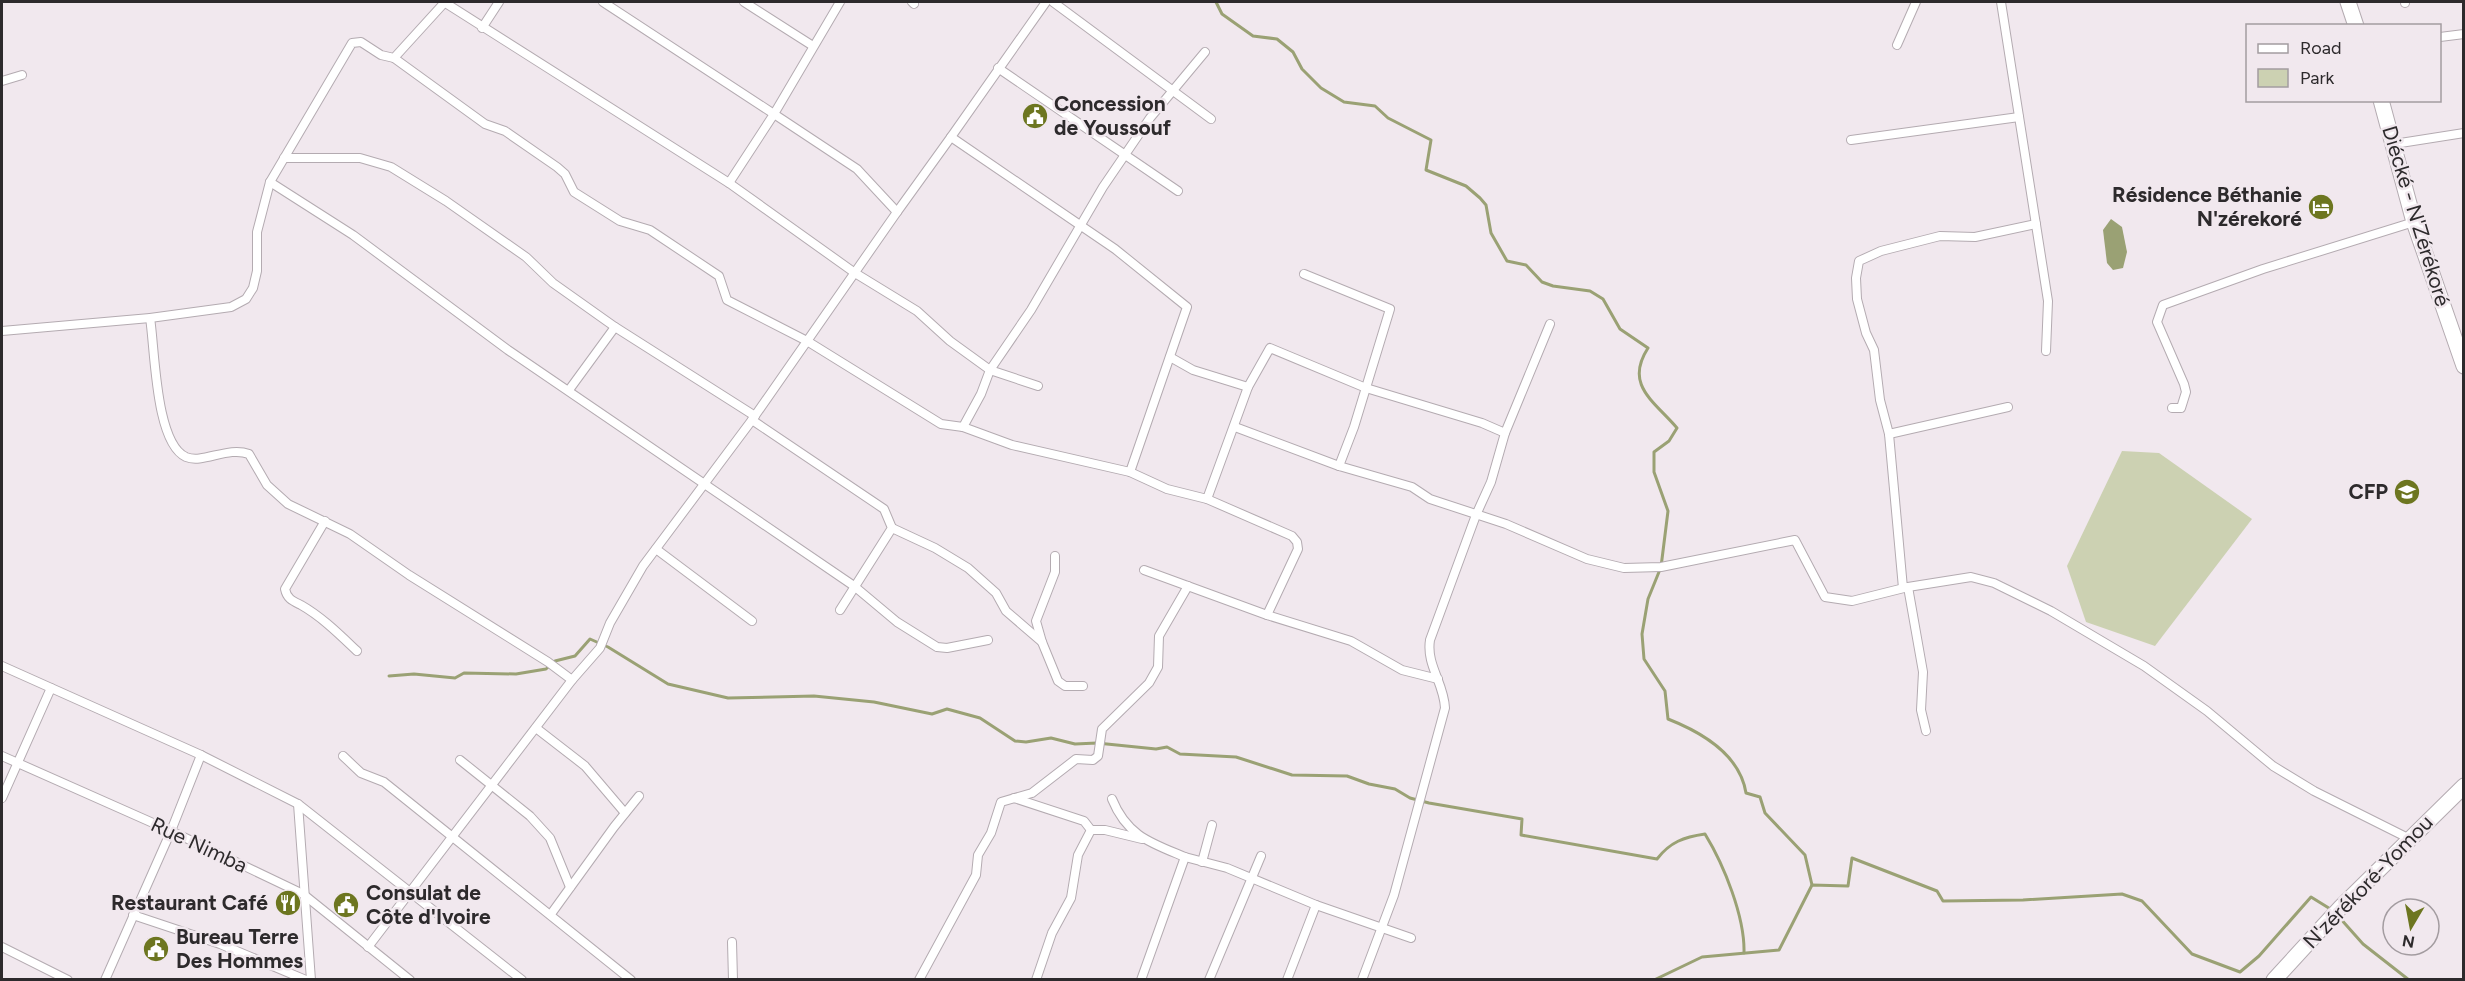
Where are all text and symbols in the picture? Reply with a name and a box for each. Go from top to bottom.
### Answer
legend [2246,24,2441,102]
text: Road [2300,37,2341,59]
text: Park [2300,67,2335,89]
place label: Concession de Youssouf [1054,91,1172,140]
public building icon: Concession de Youssouf [1020,101,1050,131]
street label: Diécké - N'Zérékoré [2377,123,2456,309]
place label: Résidence Béthanie N'zérekoré [2112,182,2302,231]
hotel icon: Résidence Béthanie N'zérekoré [2306,192,2336,222]
school or university icon: CFP [2392,477,2422,507]
place label: CFP [2348,479,2388,504]
street label: N'zérékoré-Yomou [2298,810,2438,954]
street label: Rue Nimba [147,811,251,878]
place label: Consulat de Côte d'Ivoire [366,880,491,929]
restaurant icon: Restaurant Café [273,888,303,918]
place label: Restaurant Café [111,890,268,915]
public building icon: Consulat de Côte d'Ivoire [331,890,361,920]
north arrow [2381,897,2441,957]
place label: Bureau Terre Des Hommes [176,924,303,973]
public building icon: Bureau Terre Des Hommes [141,934,171,964]

